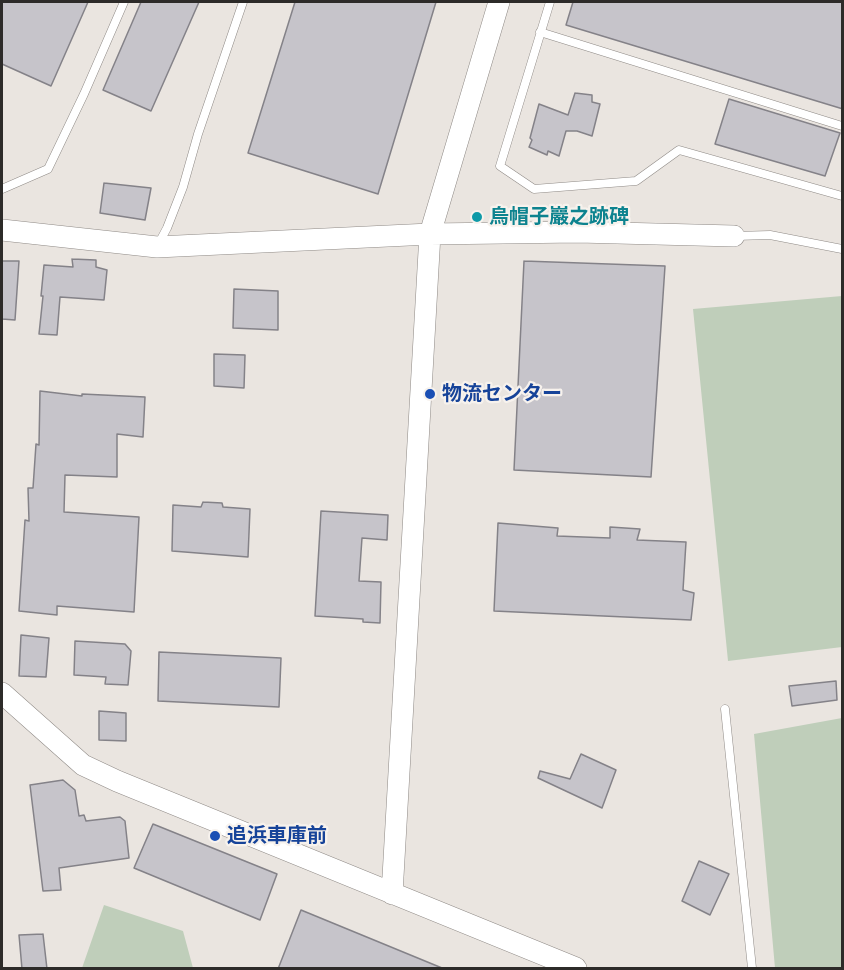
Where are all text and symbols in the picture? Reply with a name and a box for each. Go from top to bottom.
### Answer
place label: 烏帽子巖之跡碑 [489,205,629,229]
marker: 烏帽子巖之跡碑 [470,210,484,224]
place label: 物流センター [442,382,562,406]
marker: 物流センター [423,387,437,401]
place label: 追浜車庫前 [227,824,327,848]
marker: 追浜車庫前 [208,829,222,843]

